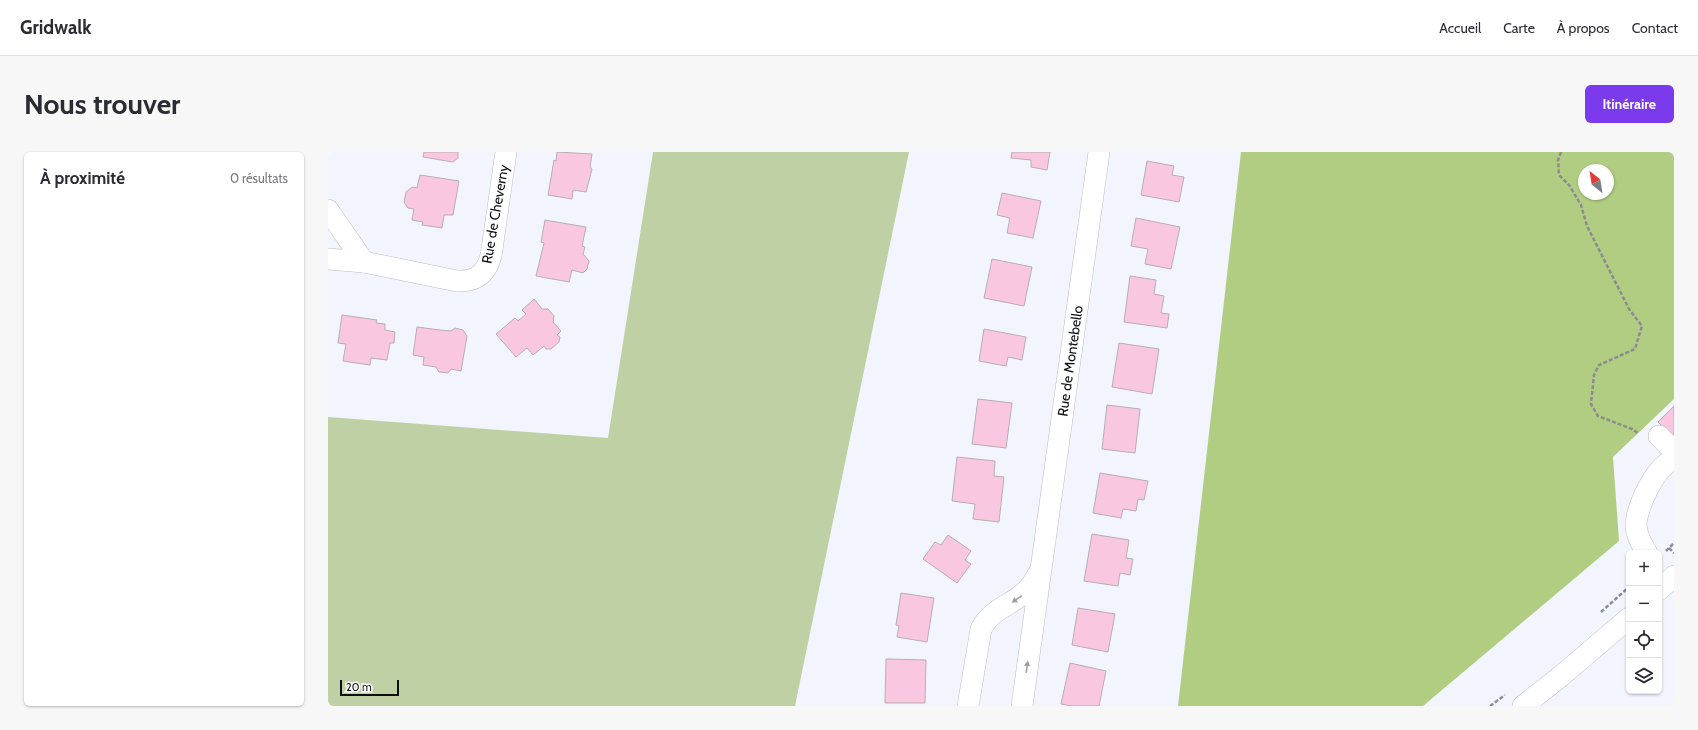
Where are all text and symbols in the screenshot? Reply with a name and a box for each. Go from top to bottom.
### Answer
text: Gridwalk [20,16,92,39]
text: Accueil [1439,19,1481,37]
text: Carte [1503,19,1535,37]
text: À propos [1557,19,1610,37]
text: Contact [1632,19,1678,37]
button: Itinéraire [1585,85,1674,123]
text: Nous trouver [24,87,180,121]
street label: Rue de Cheverny [477,163,513,265]
north arrow [1578,164,1614,200]
text: À proximité [40,168,125,188]
text: 0 résultats [230,170,288,186]
street label: Rue de Montebello [1053,304,1087,418]
map controls [1626,550,1662,694]
button: + [1626,550,1662,586]
button: − [1626,586,1662,622]
one-way arrow [1012,595,1022,603]
button: locate [1626,622,1662,658]
button: layers [1626,658,1662,694]
one-way arrow [1024,661,1030,673]
scale bar [340,678,399,697]
text: 20 m [346,680,372,694]

